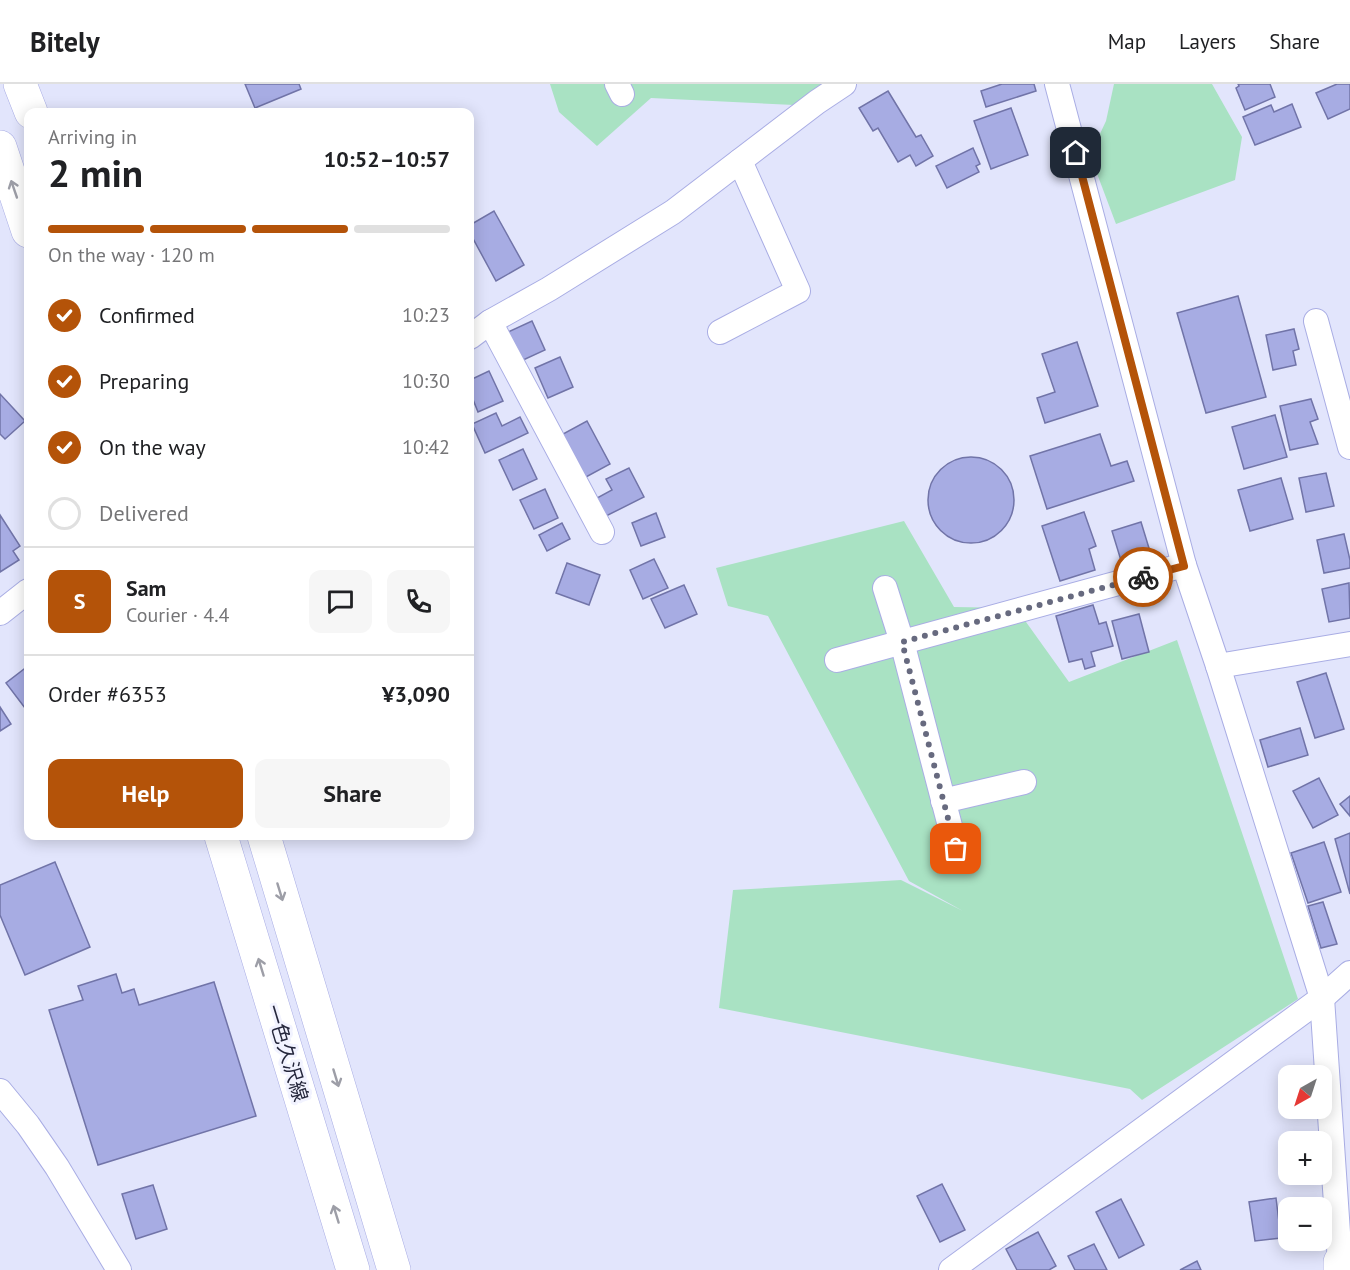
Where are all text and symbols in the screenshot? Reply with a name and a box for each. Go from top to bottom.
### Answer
text: Bitely [30,23,100,60]
text: Map [1108,28,1146,55]
text: Layers [1179,28,1236,55]
text: Share [1269,28,1320,55]
text: Arriving in [48,124,137,150]
pin [1050,127,1101,178]
icon: home [1059,136,1092,169]
text: 10:52–10:57 [324,145,450,173]
text: 2 min [48,147,143,198]
one-way arrow [8,180,19,199]
text: On the way · 120 m [48,242,215,268]
icon: check [48,299,81,332]
text: Confirmed [99,301,195,329]
text: 10:23 [402,302,450,328]
icon: check [48,365,81,398]
text: Preparing [99,367,189,395]
text: 10:30 [402,368,450,394]
icon: check [48,431,81,464]
text: On the way [99,433,206,461]
text: 10:42 [402,434,450,460]
text: Delivered [99,499,189,527]
courier [1113,547,1173,607]
icon: bike [1127,561,1160,594]
button: chat [309,570,372,633]
button: phone [387,570,450,633]
text: Sam [126,574,166,602]
text: S [74,587,85,615]
text: Courier · 4.4 [126,602,229,628]
text: Order #6353 [48,680,167,708]
text: ¥3,090 [382,680,450,708]
button: Help [48,759,243,828]
button: Share [255,759,450,828]
pin [930,823,981,874]
icon: bag [939,832,972,865]
one-way arrow [275,882,286,901]
one-way arrow [255,958,266,977]
street label: 一色久沢線 [260,1001,314,1105]
north arrow [1278,1065,1332,1119]
map controls [1278,1065,1332,1251]
one-way arrow [331,1068,342,1087]
button: + [1278,1131,1332,1185]
button: − [1278,1197,1332,1251]
one-way arrow [330,1205,341,1224]

